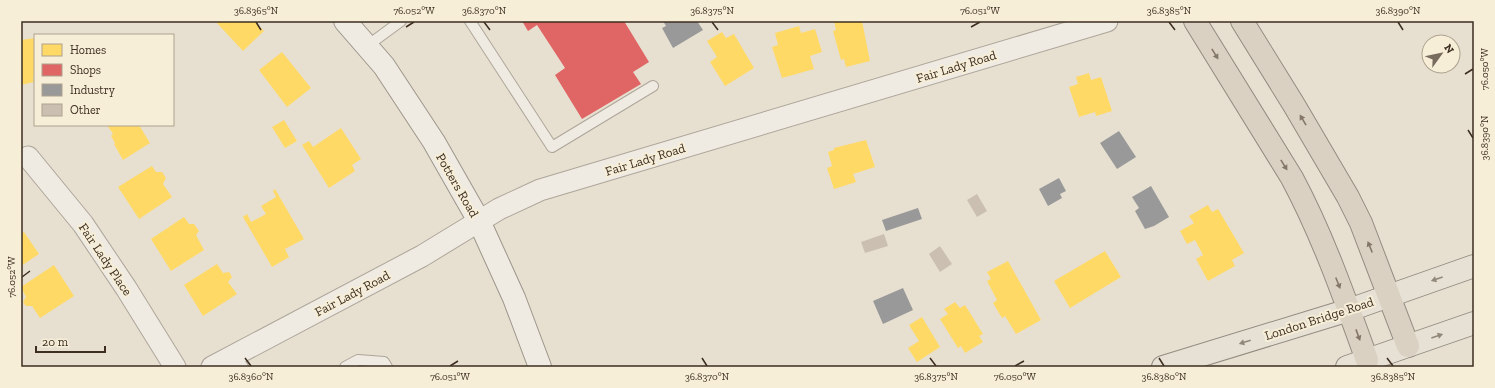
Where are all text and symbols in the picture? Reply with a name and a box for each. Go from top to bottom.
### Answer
text: 36.8365°N [234,5,279,17]
text: 76.052°W [393,5,435,17]
text: 36.8370°N [462,5,507,17]
text: 36.8375°N [690,5,734,17]
text: 76.051°W [960,5,1000,17]
text: 36.8385°N [1147,5,1192,17]
text: 36.8390°N [1376,5,1421,17]
legend [34,34,174,126]
north arrow [1421,34,1461,74]
text: N [1441,42,1457,56]
text: Homes [70,43,106,57]
street label: Fair Lady Road [914,47,998,86]
text: 76.050°W [1479,47,1491,90]
one-way arrow [1212,48,1219,60]
text: Shops [70,63,101,77]
text: Industry [70,83,116,97]
text: Other [70,103,101,117]
one-way arrow [1300,114,1307,126]
text: 36.8390°N [1479,115,1491,160]
street label: Fair Lady Road [603,140,687,179]
street label: Potters Road [433,150,482,220]
one-way arrow [1280,159,1287,171]
street label: Fair Lady Place [76,220,135,298]
one-way arrow [1367,240,1373,252]
text: 76.052°W [6,256,18,298]
street label: Fair Lady Road [312,267,392,320]
one-way arrow [1431,276,1443,282]
one-way arrow [1335,277,1341,289]
street label: London Bridge Road [1263,294,1376,343]
scale bar [36,328,105,354]
one-way arrow [1355,329,1361,341]
one-way arrow [1432,332,1444,338]
text: 20 m [42,335,69,349]
one-way arrow [1238,339,1250,345]
text: 36.8360°N [229,371,274,383]
text: 76.051°W [430,371,470,383]
text: 36.8370°N [685,371,730,383]
text: 36.8375°N [914,371,958,383]
text: 76.050°W [994,371,1037,383]
text: 36.8380°N [1142,371,1187,383]
text: 36.8385°N [1371,371,1416,383]

